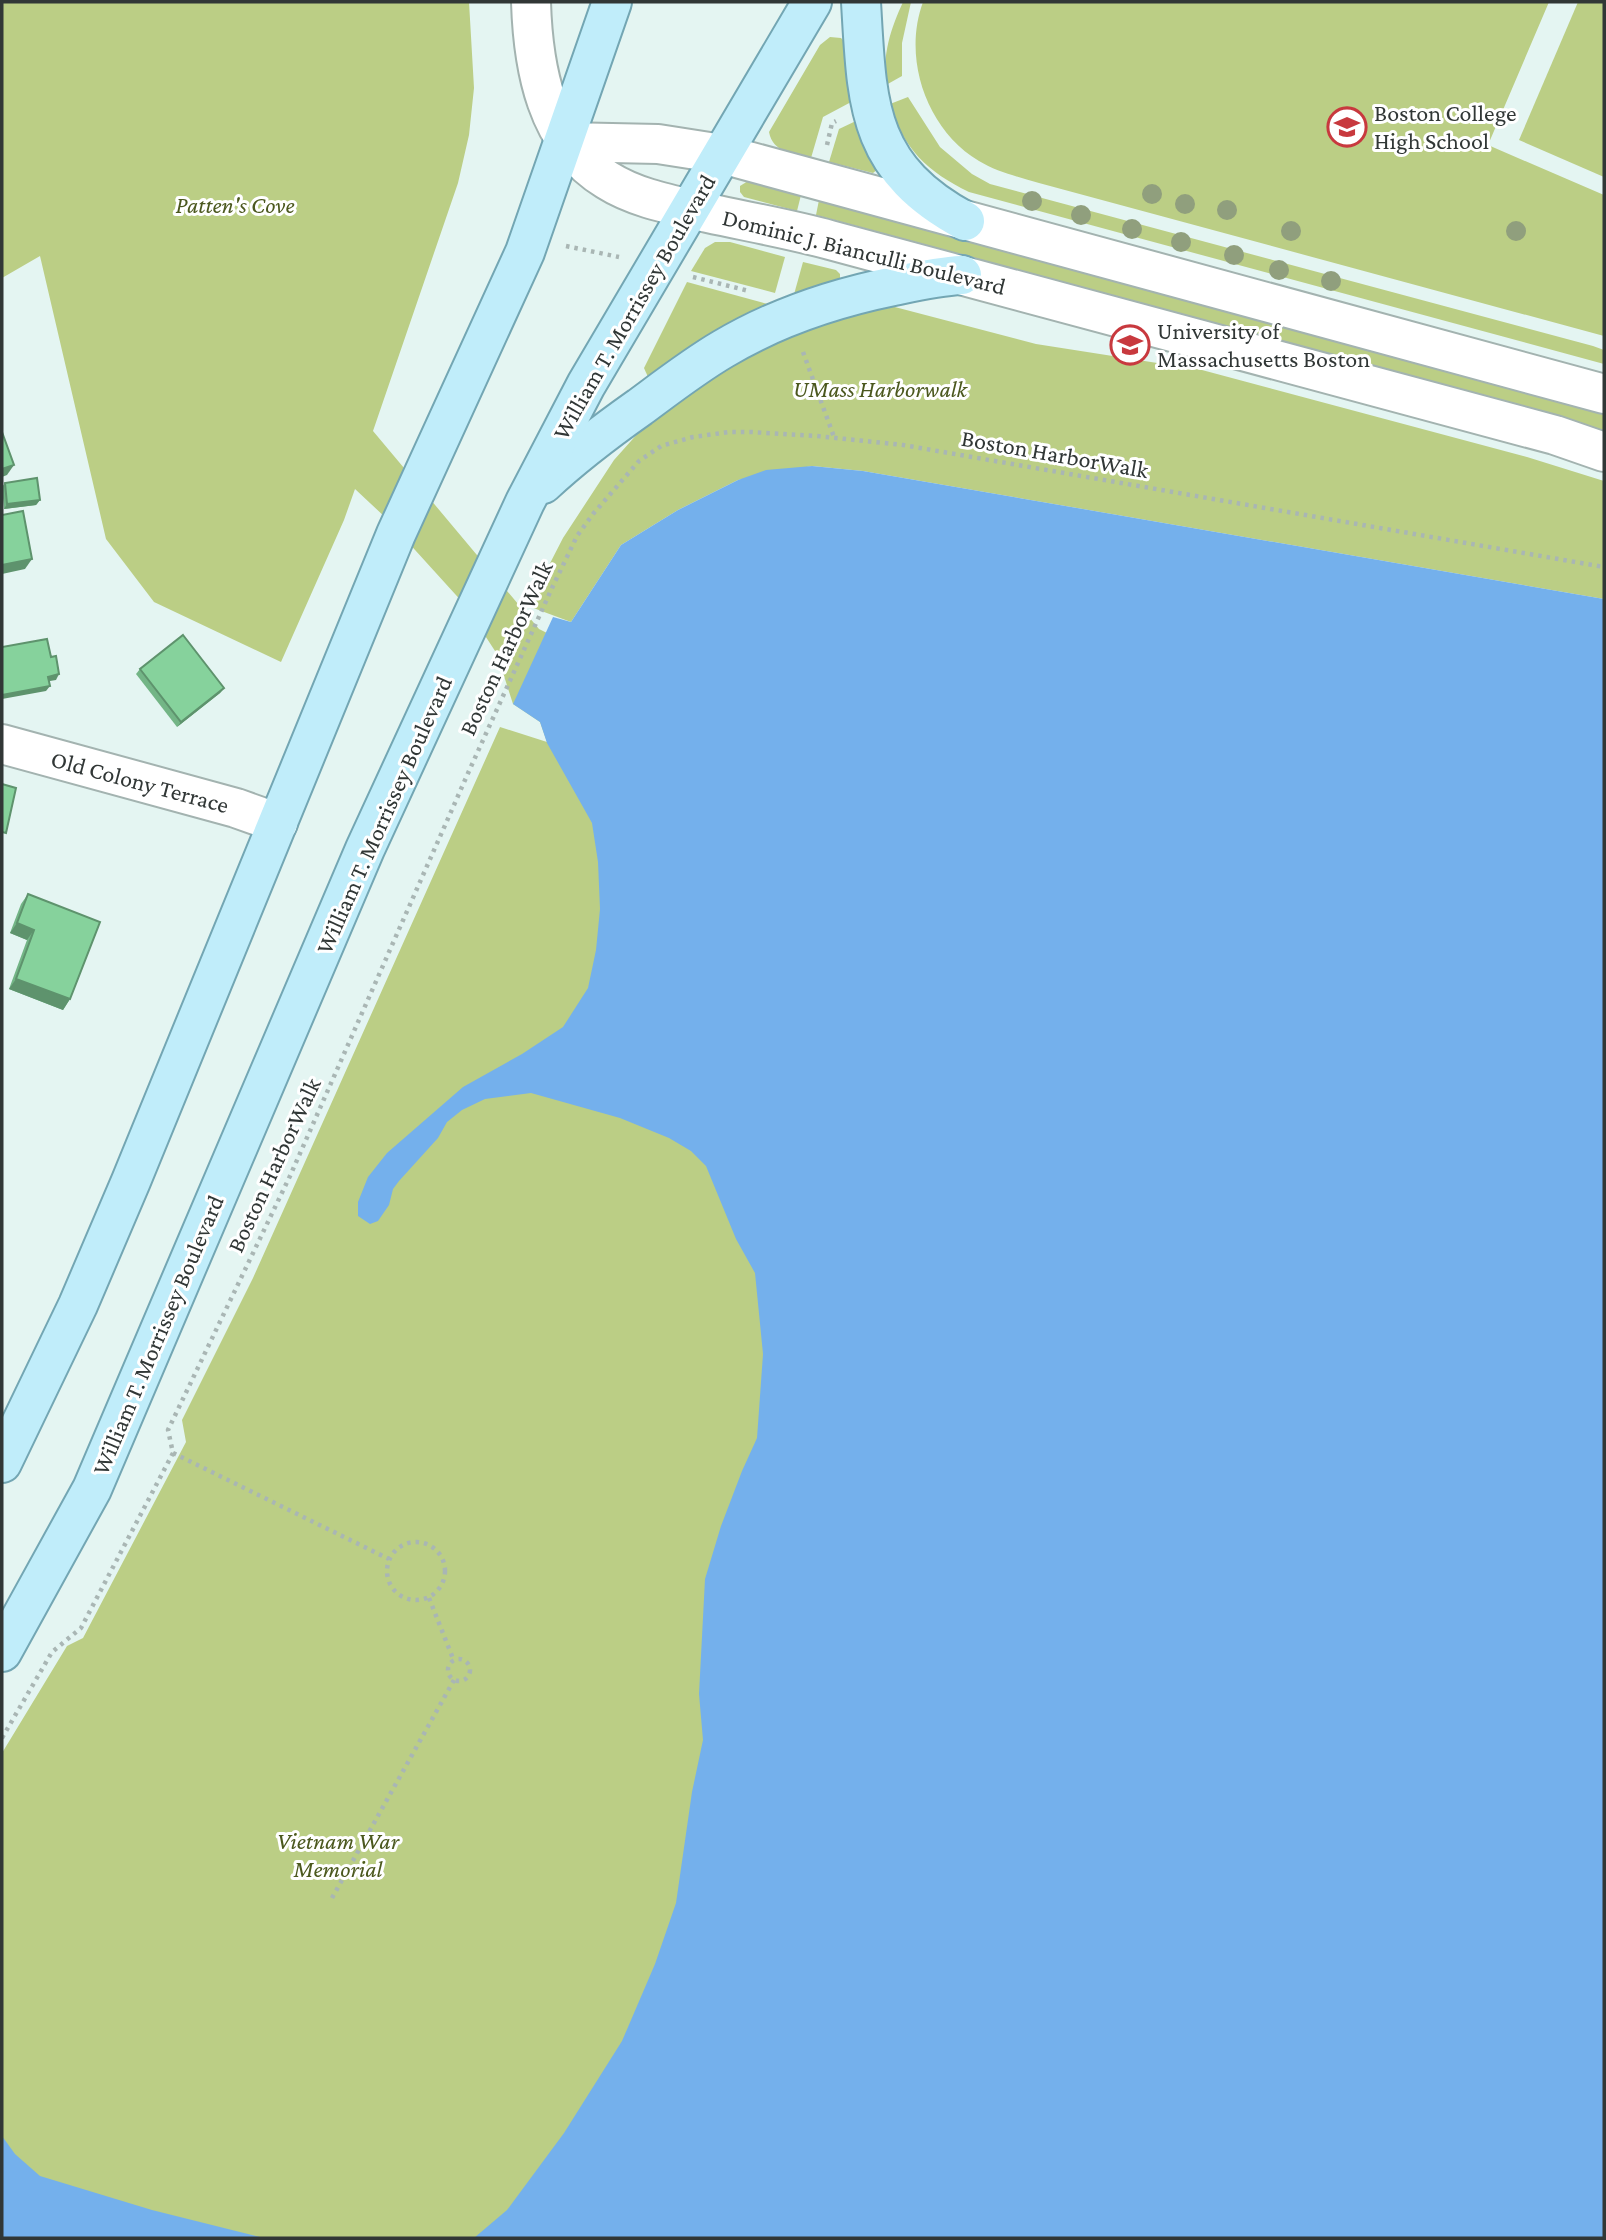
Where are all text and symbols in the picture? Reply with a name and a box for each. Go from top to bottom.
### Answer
place label: Boston College High School [1374,99,1517,154]
school or university icon: Boston College High School [1326,106,1368,148]
street label: William T. Morrissey Boulevard [547,169,721,444]
park label: Patten's Cove [175,191,295,218]
street label: Dominic J. Bianculli Boulevard [720,203,1009,300]
place label: University of Massachusetts Boston [1157,317,1370,372]
school or university icon: University of Massachusetts Boston [1109,324,1151,366]
park label: UMass Harborwalk [793,375,969,402]
street label: Boston HarborWalk [959,424,1151,483]
street label: Boston HarborWalk [453,556,558,739]
street label: William T. Morrissey Boulevard [310,671,457,958]
street label: Old Colony Terrace [48,745,232,818]
street label: Boston HarborWalk [221,1073,326,1256]
street label: William T. Morrissey Boulevard [86,1191,229,1479]
park label: Vietnam War Memorial [277,1827,400,1882]

